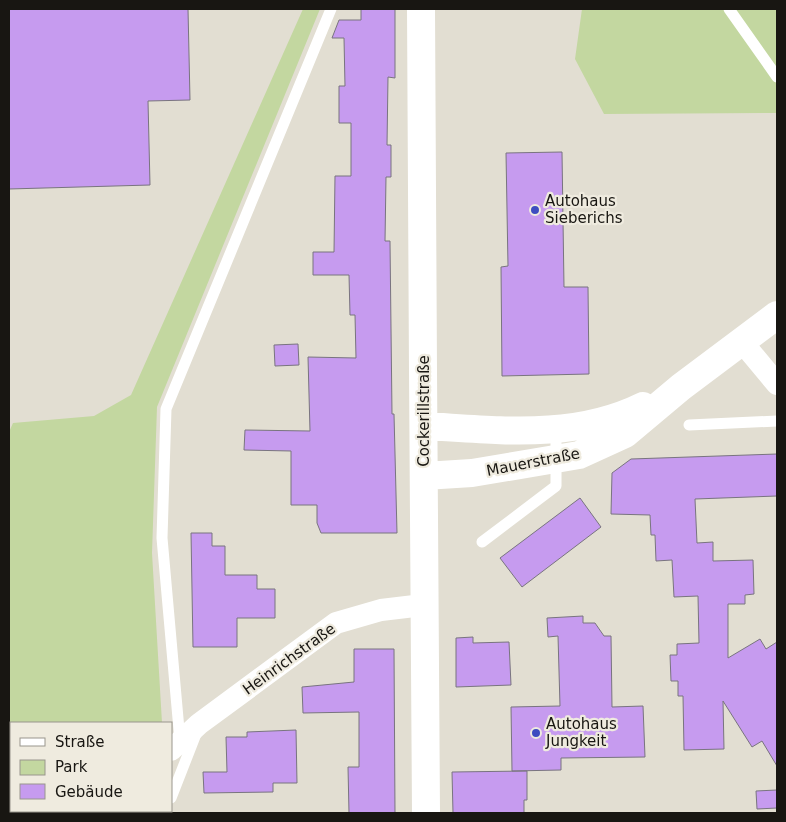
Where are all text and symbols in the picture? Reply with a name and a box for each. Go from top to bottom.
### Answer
place label: Autohaus Sieberichs [545,192,623,227]
marker: Autohaus Sieberichs [529,204,541,216]
street label: Cockerillstraße [415,355,433,467]
street label: Mauerstraße [485,444,581,480]
street label: Heinrichstraße [239,619,339,699]
place label: Autohaus Jungkeit [545,715,617,750]
legend [10,722,172,812]
marker: Autohaus Jungkeit [530,727,542,739]
text: Straße [55,733,104,751]
text: Park [55,758,88,776]
text: Gebäude [55,783,123,801]

